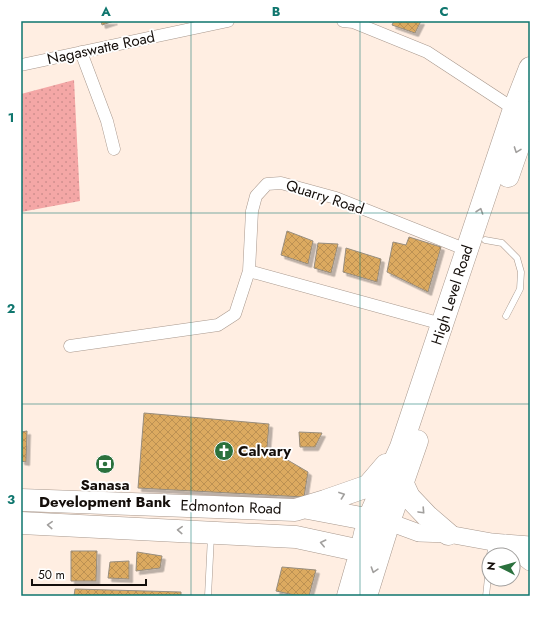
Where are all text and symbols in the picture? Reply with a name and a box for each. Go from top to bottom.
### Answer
text: A [100,2,111,21]
text: B [272,2,281,21]
text: C [439,2,449,21]
street label: Nagaswatte Road [45,26,157,70]
text: 1 [8,108,14,127]
one-way arrow [513,146,522,153]
street label: Quarry Road [283,174,367,220]
one-way arrow [475,208,484,215]
street label: High Level Road [425,242,479,348]
text: 2 [7,299,15,318]
church icon: Calvary [213,440,235,462]
place label: Calvary [238,440,291,462]
bank icon: Sanasa Development Bank [94,453,116,475]
place label: Sanasa Development Bank [39,474,171,513]
text: 3 [7,490,15,509]
one-way arrow [338,492,345,500]
street label: Edmonton Road [180,494,282,520]
one-way arrow [418,506,425,514]
one-way arrow [47,520,53,529]
one-way arrow [177,526,183,535]
one-way arrow [320,539,327,547]
north arrow [481,547,521,587]
scale bar [32,561,146,587]
text: N [483,561,499,571]
text: 50 m [38,566,65,584]
one-way arrow [370,566,379,573]

